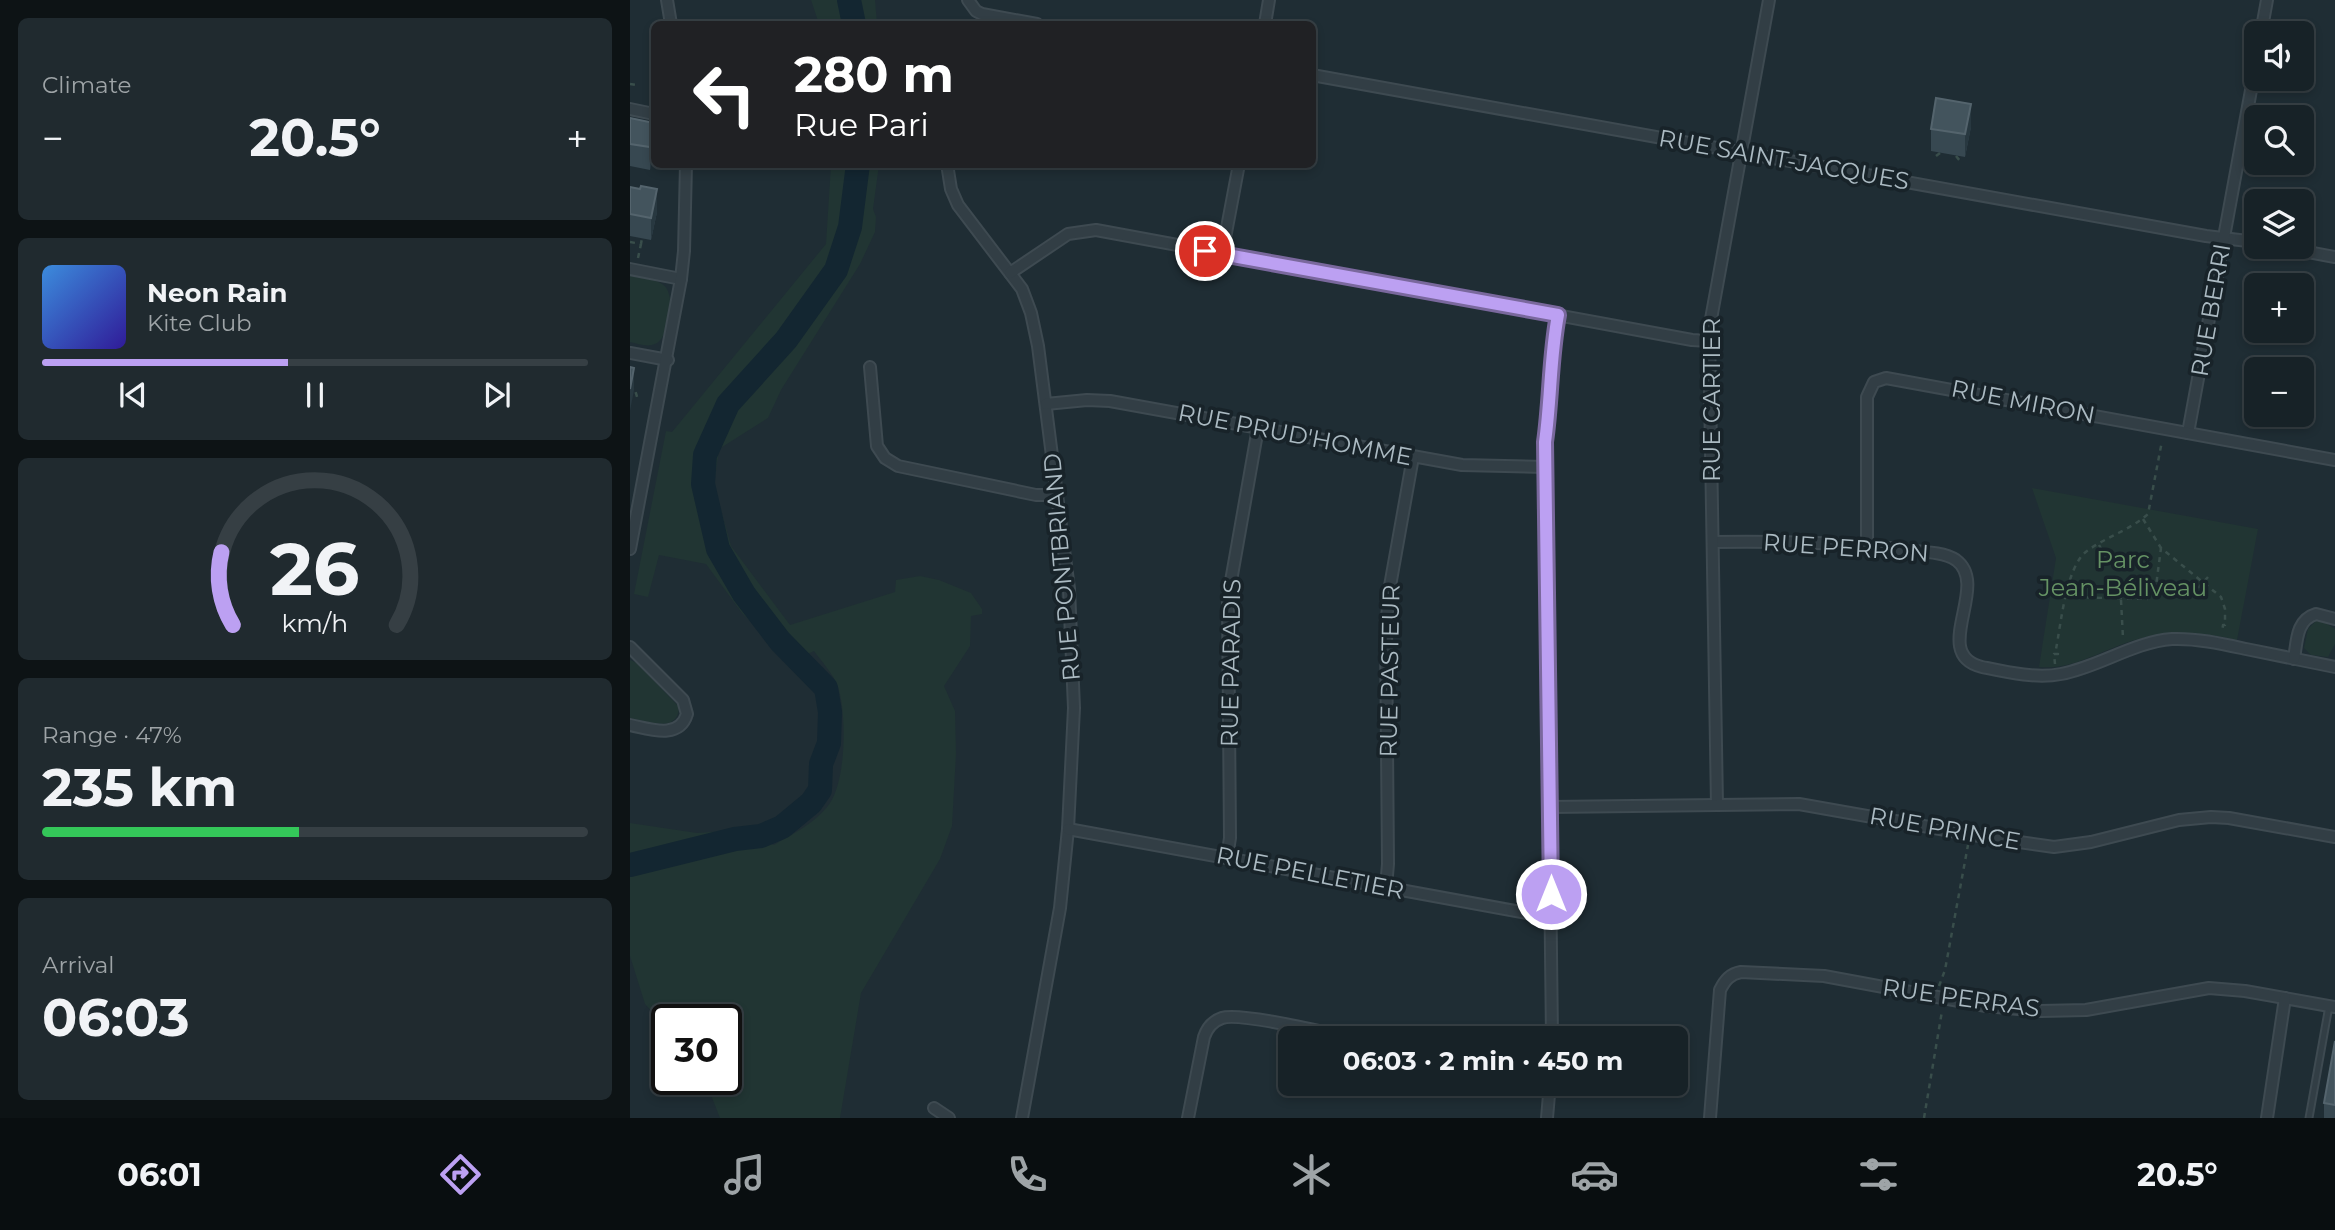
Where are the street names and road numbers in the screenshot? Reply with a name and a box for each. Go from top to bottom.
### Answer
street label: RUE SAINT-JACQUES [1657,123,1912,196]
street label: RUE BERRI [2185,241,2236,379]
street label: RUE CARTIER [1697,318,1726,482]
street label: RUE MIRON [1949,373,2097,430]
street label: RUE PRUD'HOMME [1176,398,1415,471]
street label: RUE PONTBRIAND [1037,452,1086,682]
street label: RUE PERRON [1762,527,1930,568]
street label: RUE PARADIS [1215,579,1246,747]
street label: RUE PASTEUR [1373,584,1406,758]
street label: RUE PRINCE [1867,801,2023,856]
street label: RUE PELLETIER [1214,840,1406,905]
street label: RUE PERRAS [1881,972,2042,1023]

